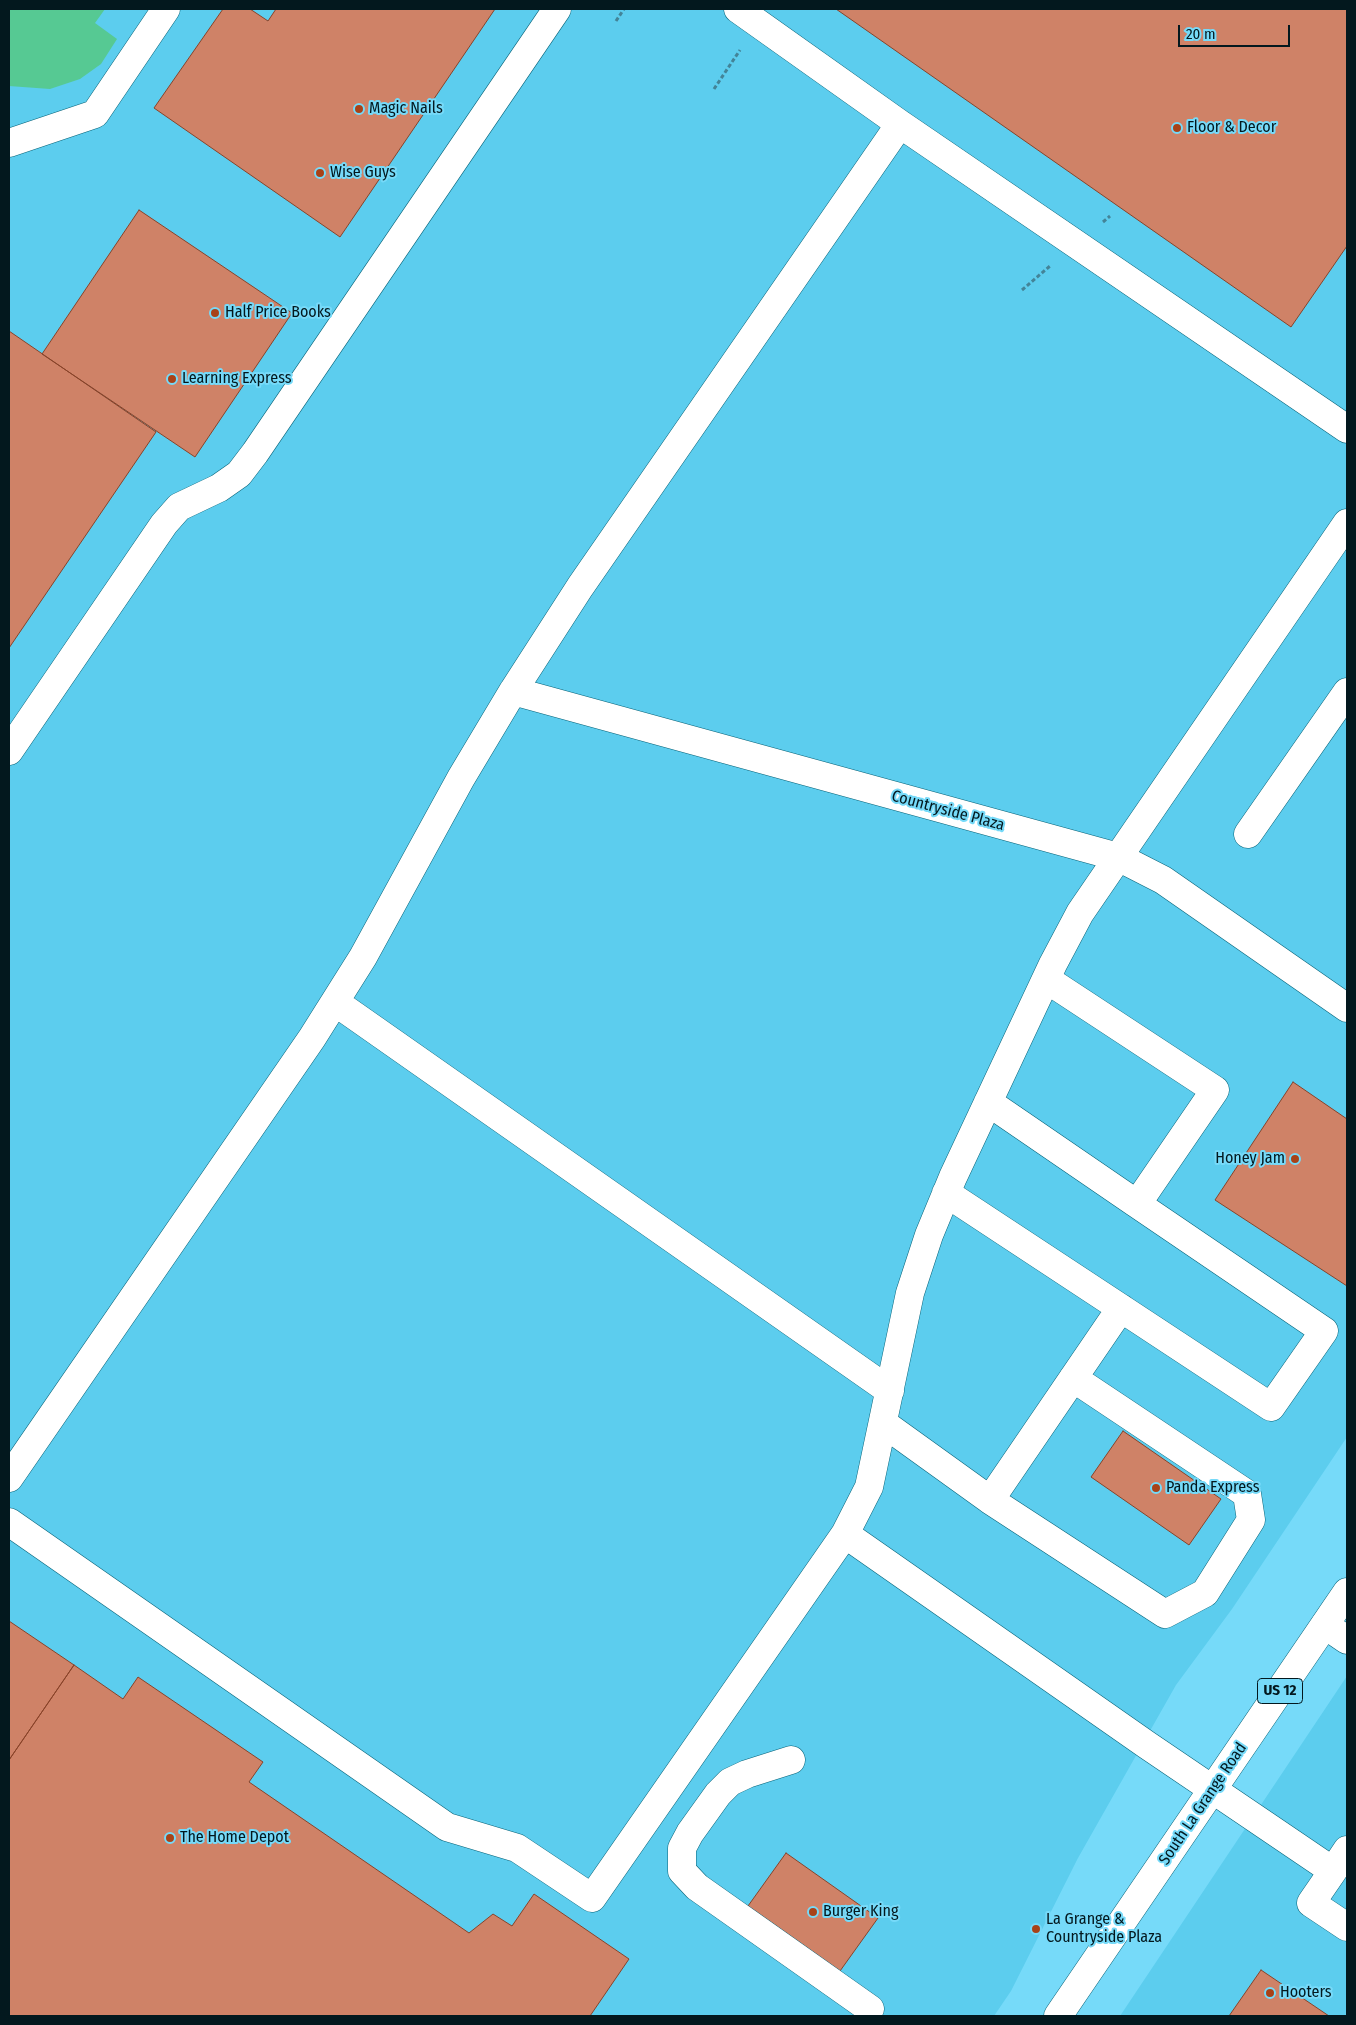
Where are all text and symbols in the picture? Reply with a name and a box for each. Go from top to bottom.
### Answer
scale bar [1181,15,1294,47]
text: 20 m [1186,25,1216,43]
place label: Magic Nails [369,99,443,119]
marker: Magic Nails [353,103,365,115]
place label: Floor & Decor [1187,118,1276,138]
marker: Floor & Decor [1171,122,1183,134]
place label: Wise Guys [330,163,396,183]
marker: Wise Guys [314,167,326,179]
place label: Half Price Books [225,303,331,323]
marker: Half Price Books [209,307,221,319]
place label: Learning Express [182,369,292,389]
marker: Learning Express [166,373,178,385]
street label: Countryside Plaza [889,787,1007,835]
place label: Honey Jam [1215,1149,1285,1169]
marker: Honey Jam [1289,1153,1301,1165]
place label: Panda Express [1166,1478,1260,1498]
marker: Panda Express [1150,1482,1162,1494]
road number: US 12 [1258,1678,1302,1704]
street label: South La Grange Road [1155,1739,1251,1869]
place label: The Home Depot [180,1828,289,1848]
marker: The Home Depot [164,1832,176,1844]
place label: Burger King [823,1902,898,1922]
marker: Burger King [807,1906,819,1918]
place label: La Grange & Countryside Plaza [1046,1910,1162,1948]
marker: La Grange & Countryside Plaza [1030,1923,1042,1935]
place label: Hooters [1280,1983,1332,2003]
marker: Hooters [1264,1987,1276,1999]

